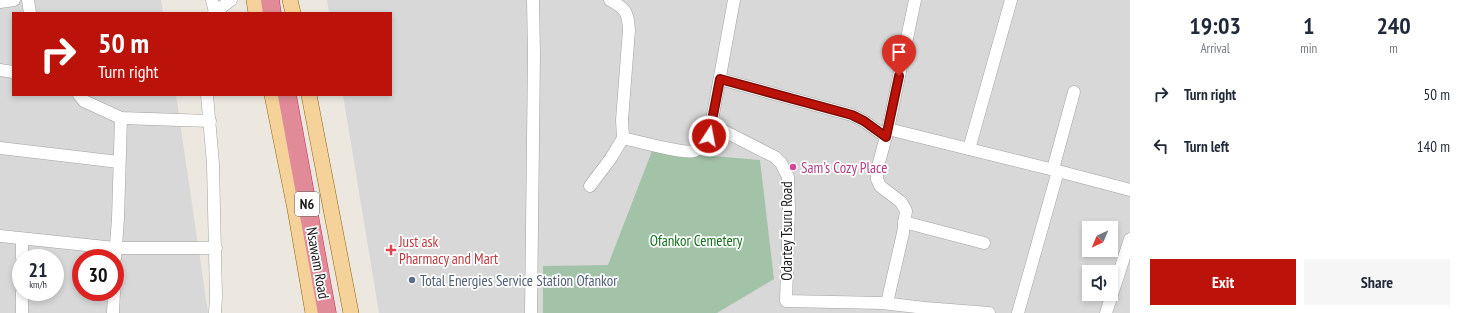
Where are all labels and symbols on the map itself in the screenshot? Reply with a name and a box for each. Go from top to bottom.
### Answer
pin [882,35,916,76]
position arrow [688,115,730,157]
place label: Sam's Cozy Place [801,158,887,177]
marker: Sam's Cozy Place [788,162,798,172]
street label: Odartey Tsuru Road [777,181,796,281]
road number: N6 [295,192,319,216]
north arrow [1082,221,1118,257]
street label: Nsawam Road [302,226,334,300]
park label: Ofankor Cemetery [650,231,743,250]
place label: Just ask Pharmacy and Mart [398,232,498,268]
marker: Just ask Pharmacy and Mart [386,245,396,255]
speed limit sign: 30 [72,249,124,301]
place label: Total Energies Service Station Ofankor [420,271,618,290]
marker: Total Energies Service Station Ofankor [407,275,417,285]

